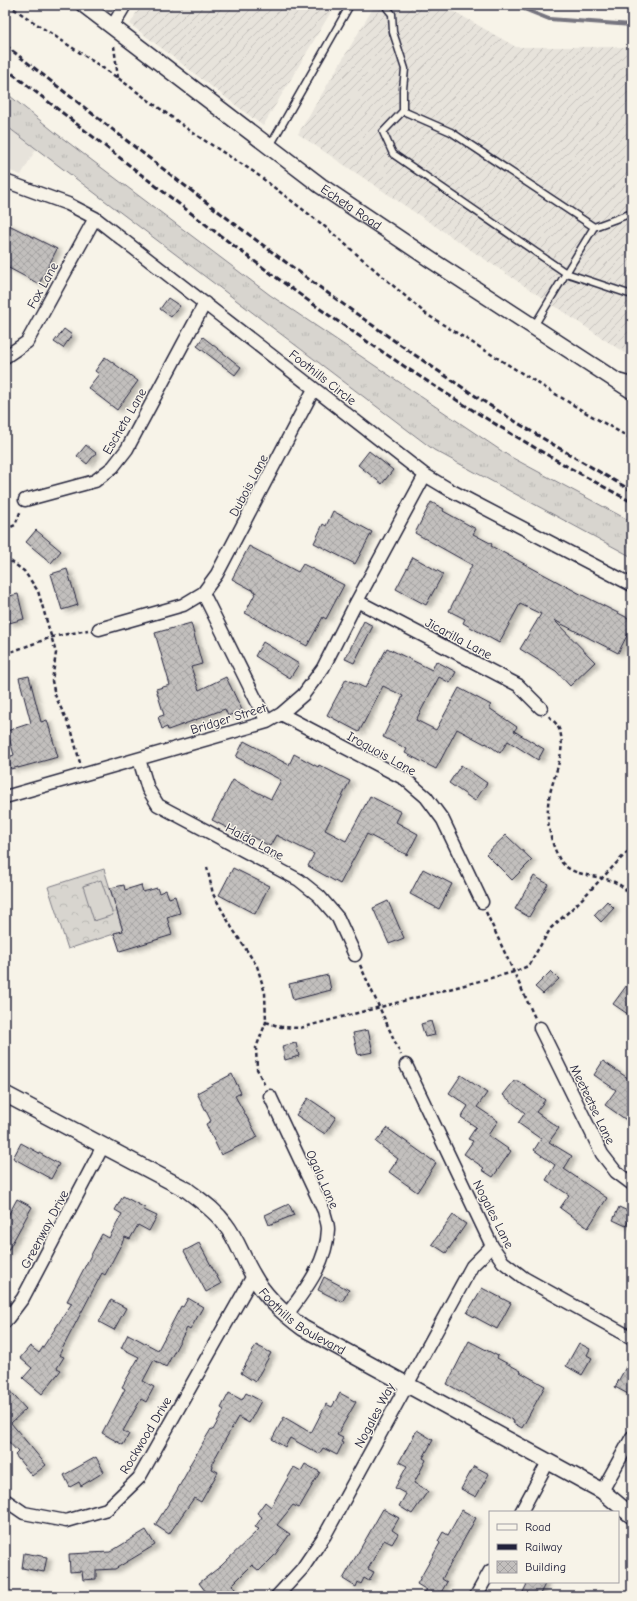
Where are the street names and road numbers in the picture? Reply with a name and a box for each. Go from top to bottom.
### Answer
street label: Echeta Road [318,181,385,233]
street label: Fox Lane [24,259,61,311]
street label: Foothills Circle [286,347,360,408]
street label: Escheta Lane [99,385,150,457]
street label: Dubois Lane [226,451,271,519]
street label: Jicarilla Lane [423,615,495,663]
street label: Bridger Street [188,699,269,737]
street label: Iroquois Lane [345,728,419,779]
street label: Haida Lane [223,820,287,863]
street label: Meeteetse Lane [567,1062,619,1147]
street label: Ogala Lane [303,1148,342,1211]
street label: Nogales Lane [470,1177,517,1251]
street label: Greenway Drive [17,1187,72,1271]
street label: Foothills Boulevard [256,1285,348,1358]
street label: Nogales Way [351,1380,398,1450]
street label: Rockwood Drive [116,1393,175,1477]

